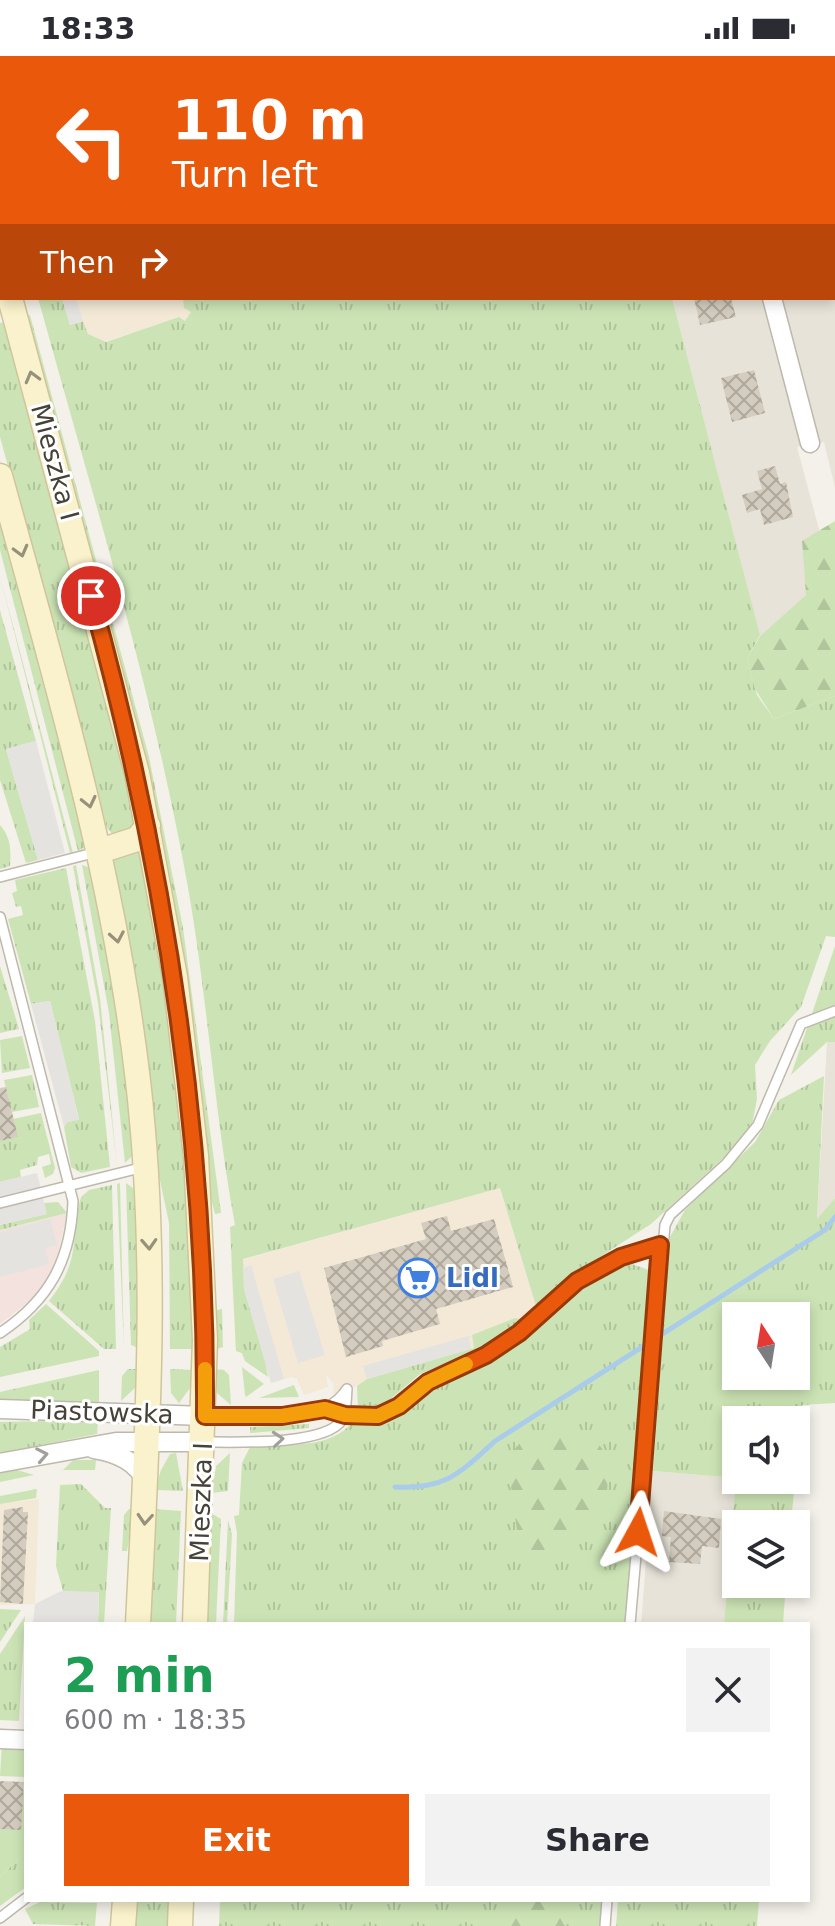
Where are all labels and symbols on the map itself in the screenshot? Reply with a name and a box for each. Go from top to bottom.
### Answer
one-way arrow [25,371,41,385]
street label: Mieszka I [25,400,85,524]
one-way arrow [12,543,28,557]
pin [57,562,125,630]
one-way arrow [79,794,96,808]
one-way arrow [108,930,125,944]
one-way arrow [141,1238,158,1251]
supermarket icon: Lidl [397,1257,439,1299]
place label: Lidl [446,1263,499,1293]
north arrow [722,1302,810,1390]
street label: Piastowska [30,1395,174,1429]
one-way arrow [272,1431,285,1448]
street label: Mieszka I [184,1442,218,1562]
one-way arrow [35,1448,49,1465]
position arrow [596,1490,680,1574]
one-way arrow [137,1513,154,1526]

